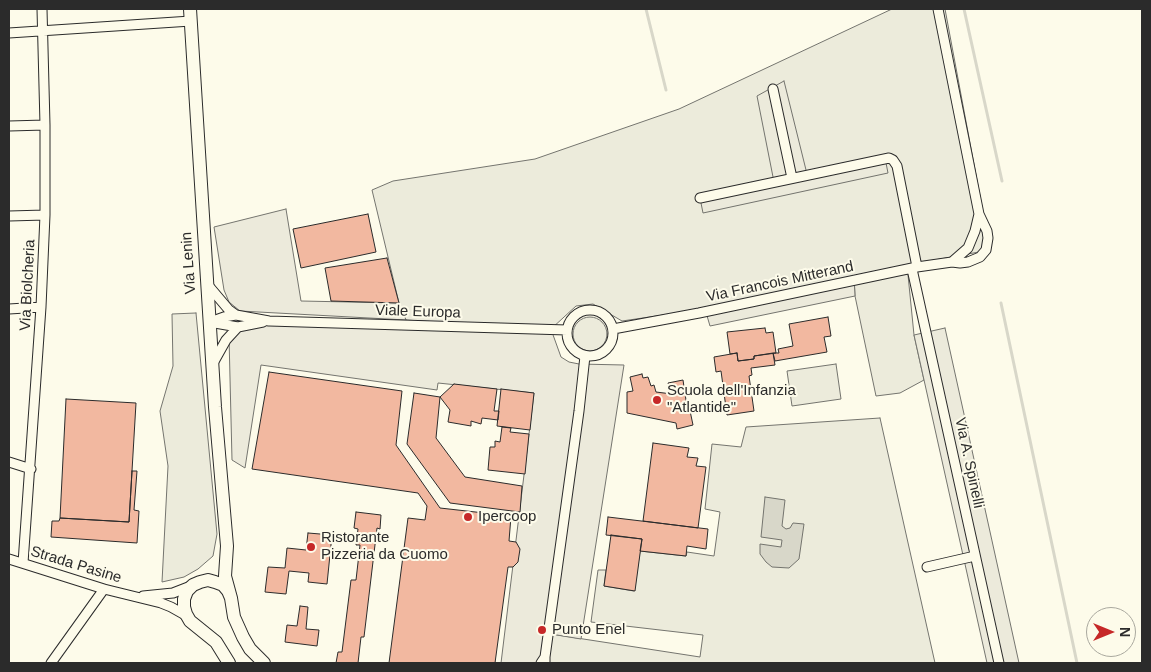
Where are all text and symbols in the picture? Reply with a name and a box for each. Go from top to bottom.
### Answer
street label: Via Lenin [178,231,200,295]
street label: Via Biolcheria [17,239,39,331]
street label: Via Francois Mitterand [705,258,855,306]
street label: Viale Europa [375,302,461,322]
place label: Scuola dell'Infanzia "Atlantide" [667,382,796,417]
marker: Scuola dell'Infanzia "Atlantide" [651,394,663,406]
street label: Via A. Spinelli [951,416,987,510]
place label: Ipercoop [478,508,536,526]
marker: Ipercoop [462,511,474,523]
place label: Ristorante Pizzeria da Cuomo [321,529,448,564]
marker: Ristorante Pizzeria da Cuomo [305,541,317,553]
street label: Strada Pasine [28,543,124,587]
north arrow [1086,607,1136,657]
place label: Punto Enel [552,621,625,639]
marker: Punto Enel [536,624,548,636]
text: N [1117,627,1133,637]

